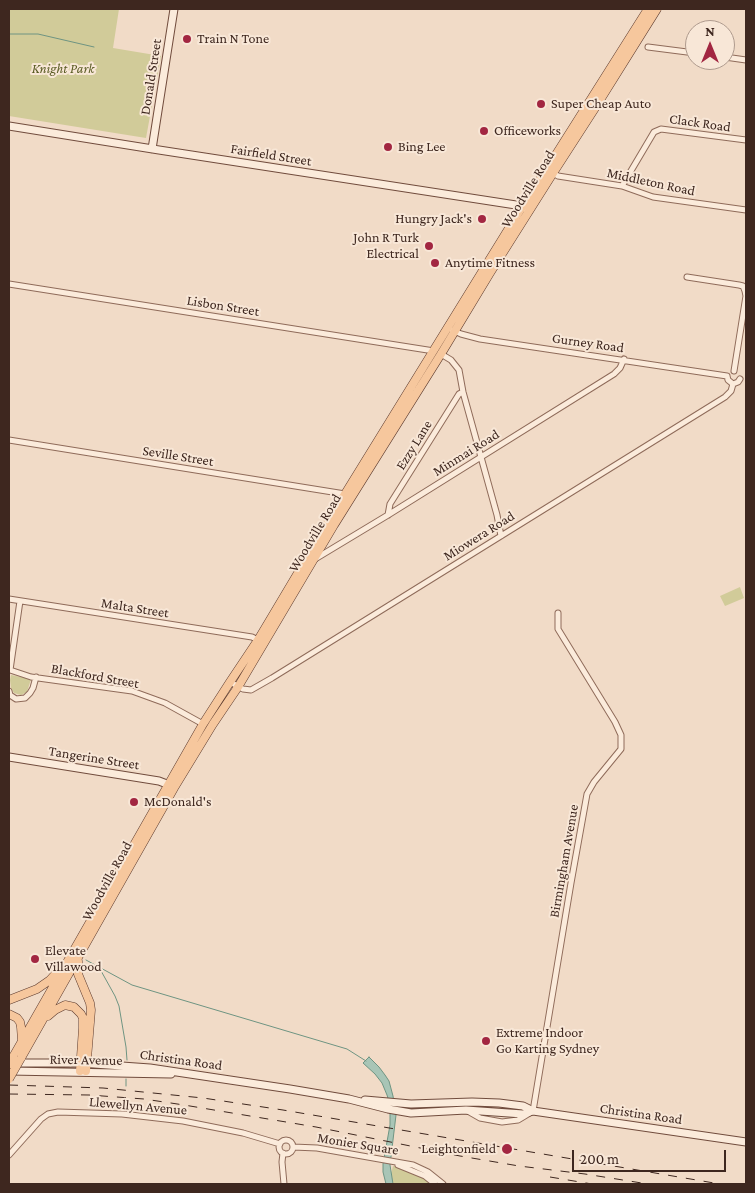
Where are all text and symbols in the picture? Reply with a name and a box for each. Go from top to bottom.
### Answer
north arrow [685,20,735,70]
text: N [705,23,715,39]
place label: Train N Tone [197,31,269,47]
marker: Train N Tone [181,33,193,45]
street label: Donald Street [137,38,165,116]
park label: Knight Park [32,61,94,77]
place label: Super Cheap Auto [551,96,651,112]
marker: Super Cheap Auto [535,98,547,110]
street label: Clack Road [668,110,732,136]
place label: Officeworks [494,123,561,139]
marker: Officeworks [478,125,490,137]
place label: Bing Lee [398,139,446,155]
street label: Fairfield Street [229,140,313,170]
marker: Bing Lee [382,141,394,153]
street label: Woodville Road [498,147,558,231]
street label: Middleton Road [605,164,697,200]
place label: Hungry Jack's [395,211,472,227]
marker: Hungry Jack's [476,213,488,225]
place label: John R Turk Electrical [353,230,419,262]
marker: John R Turk Electrical [423,240,435,252]
place label: Anytime Fitness [445,255,535,271]
marker: Anytime Fitness [429,257,441,269]
street label: Lisbon Street [186,292,260,320]
street label: Gurney Road [551,330,625,356]
street label: Ezzy Lane [392,417,436,473]
street label: Minmai Road [430,426,502,480]
street label: Seville Street [141,442,215,470]
street label: Woodville Road [285,491,345,575]
street label: Miowera Road [440,507,518,565]
street label: Malta Street [100,594,170,622]
street label: Blackford Street [50,660,140,692]
street label: Tangerine Street [47,743,141,773]
place label: McDonald's [144,794,211,810]
marker: McDonald's [128,796,140,808]
street label: Birmingham Avenue [546,803,582,919]
street label: Woodville Road [78,838,136,924]
place label: Elevate Villawood [45,943,102,976]
marker: Elevate Villawood [29,953,41,965]
place label: Extreme Indoor Go Karting Sydney [496,1025,599,1058]
marker: Extreme Indoor Go Karting Sydney [480,1035,492,1047]
street label: Christina Road [139,1046,223,1074]
street label: River Avenue [49,1051,123,1069]
street label: Llewellyn Avenue [88,1093,188,1119]
street label: Christina Road [599,1100,683,1128]
street label: Monier Square [316,1129,400,1159]
scale bar [575,1140,729,1172]
place label: Leightonfield [421,1141,496,1157]
marker: Leightonfield [500,1142,514,1156]
text: 200 m [580,1151,619,1167]

